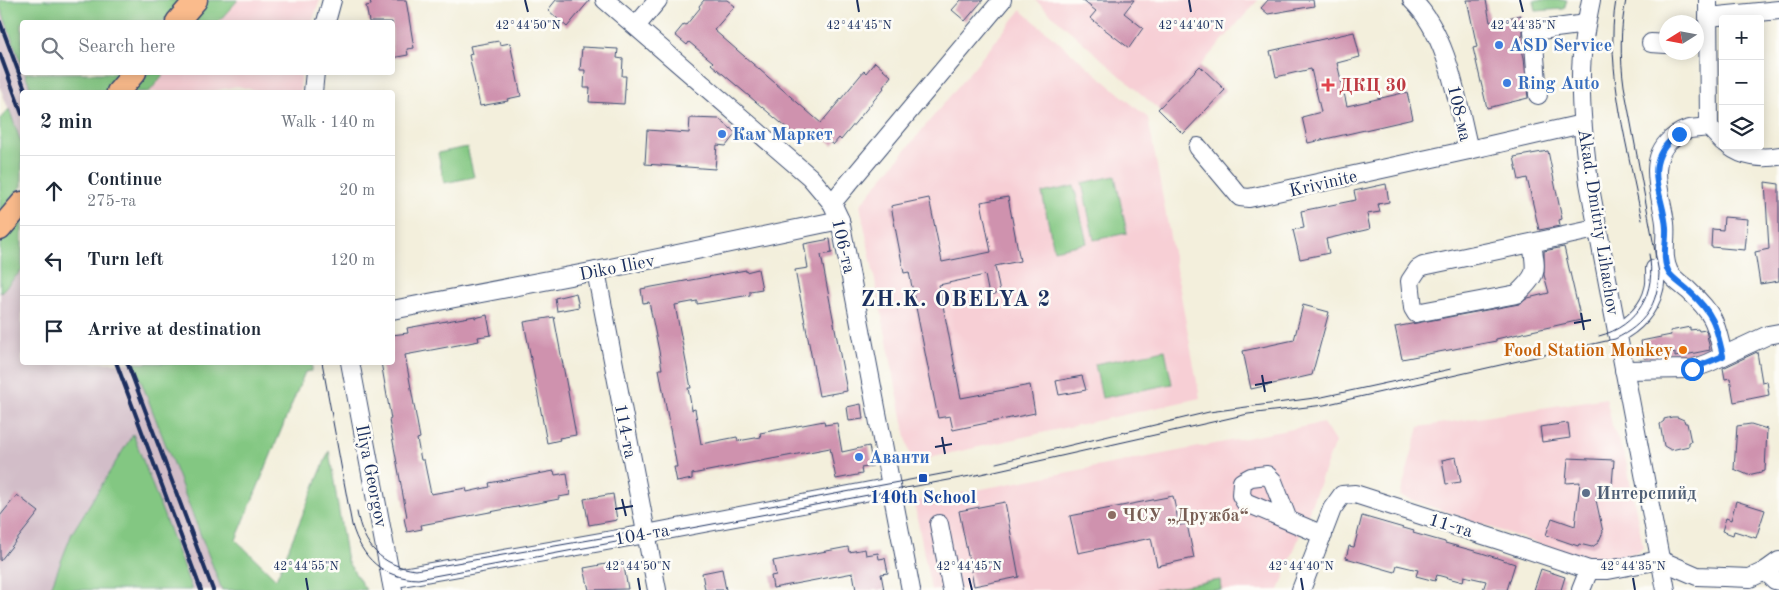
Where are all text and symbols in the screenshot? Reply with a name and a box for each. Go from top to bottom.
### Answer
north arrow [1659,15,1704,60]
map controls [1719,15,1764,150]
button: + [1719,15,1764,60]
text: 42°44'50"N [495,19,561,32]
text: 42°44'45"N [826,19,892,32]
text: 42°44'35"N [1490,19,1556,32]
search box [20,20,395,75]
text: 42°44'40"N [1158,20,1224,32]
icon: search [38,34,66,62]
place label: ASD Service [1509,37,1612,55]
text: Search here [78,38,175,57]
marker: ASD Service [1493,39,1505,51]
button: − [1719,60,1764,105]
place label: Ring Auto [1517,75,1600,93]
place label: ДКЦ 30 [1339,77,1406,95]
marker: Ring Auto [1501,77,1513,89]
marker: ДКЦ 30 [1321,78,1335,92]
street label: 108-ма [1444,83,1474,143]
button: layers [1719,105,1764,150]
text: 2 min [40,112,93,133]
text: Walk · 140 m [280,115,375,131]
route end [1668,123,1691,146]
place label: Кам Маркет [732,126,833,144]
marker: Кам Маркет [716,128,728,140]
street label: Akad. Dmitriy Lihachov [1574,128,1622,317]
street label: Krivinite [1287,167,1359,201]
text: Continue [87,171,162,190]
icon: ahead [40,177,68,205]
text: 20 m [339,183,375,199]
text: 275-та [87,194,136,210]
street label: 106-та [828,217,858,275]
icon: left [40,247,68,275]
text: Turn left [87,251,164,270]
street label: Diko Iliev [578,252,657,284]
text: 120 m [330,253,375,269]
district label: ZH.K. OBELYA 2 [861,289,1051,311]
icon: arrive [40,317,68,345]
text: Arrive at destination [87,321,261,340]
place label: Food Station Monkey [1503,342,1673,360]
marker: Food Station Monkey [1677,344,1689,356]
route start [1681,358,1704,381]
street label: 114-та [611,402,639,460]
street label: Iliya Georgov [352,423,390,530]
place label: Аванти [869,449,930,467]
marker: Аванти [853,451,865,463]
marker: 140th School [917,472,929,484]
place label: Интерспийд [1596,485,1697,503]
marker: Интерспийд [1580,487,1592,499]
place label: 140th School [870,489,977,507]
place label: ЧСУ „Дружба“ [1122,507,1249,525]
marker: ЧСУ „Дружба“ [1106,509,1118,521]
street label: 11-та [1427,511,1475,541]
street label: 104-та [613,521,671,549]
text: 42°44'55"N [273,560,339,573]
text: 42°44'50"N [605,560,671,573]
text: 42°44'45"N [936,560,1002,573]
text: 42°44'35"N [1600,560,1666,573]
text: 42°44'40"N [1268,561,1334,573]

